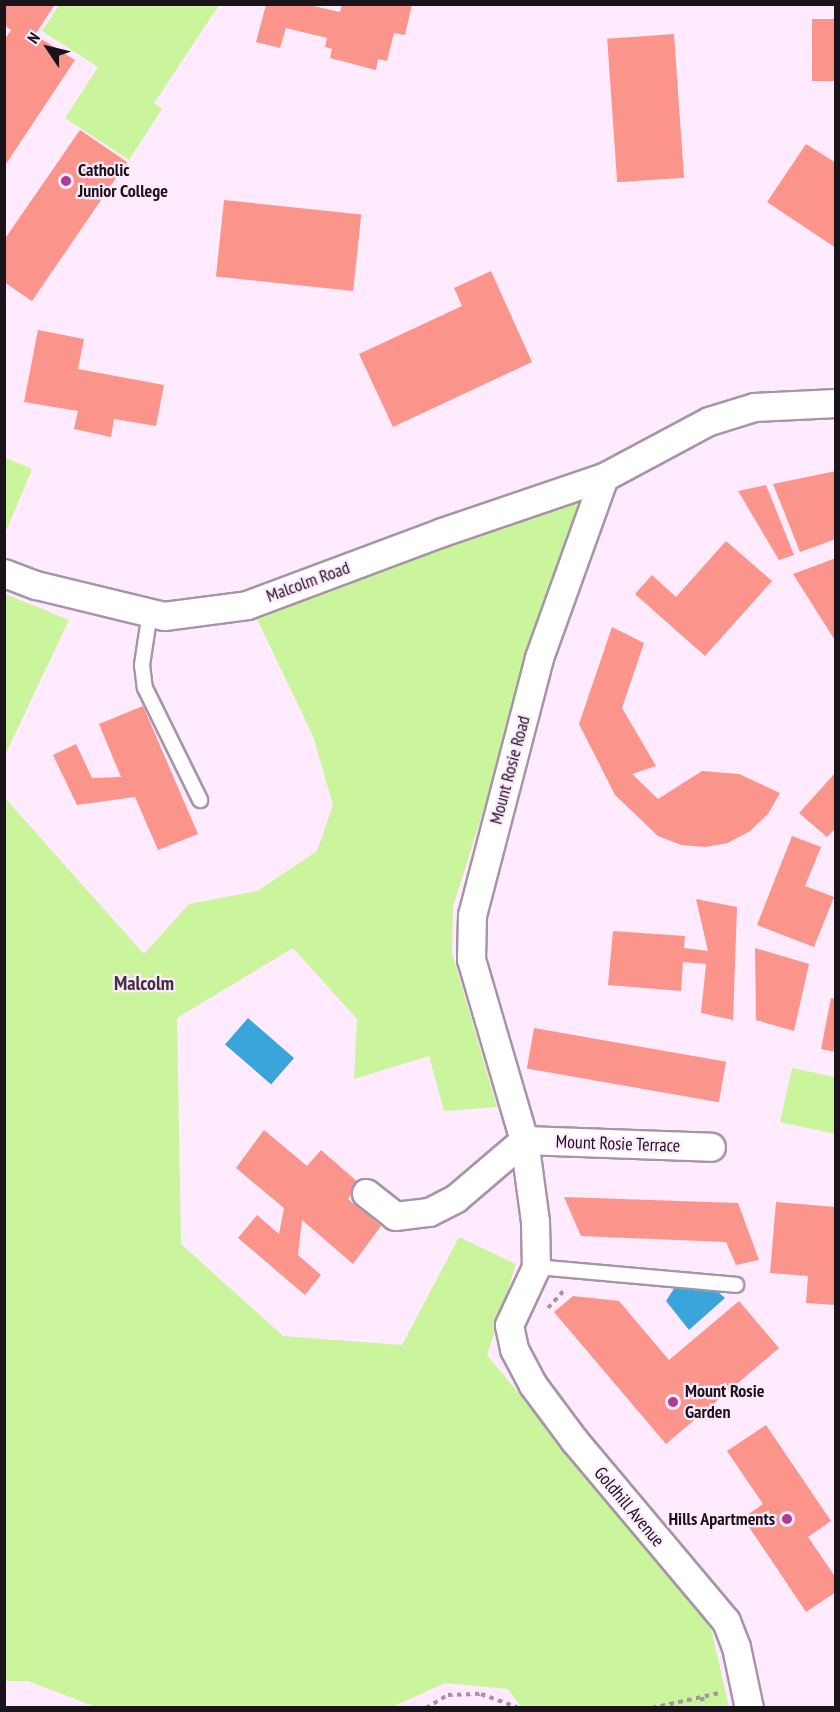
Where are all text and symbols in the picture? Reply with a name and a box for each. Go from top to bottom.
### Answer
north arrow [18,18,78,78]
text: N [23,28,44,47]
place label: Catholic Junior College [78,160,168,202]
marker: Catholic Junior College [59,174,73,188]
street label: Malcolm Road [263,557,353,607]
street label: Mount Rosie Road [485,713,535,827]
district label: Malcolm [114,971,174,995]
street label: Mount Rosie Terrace [555,1131,681,1157]
place label: Mount Rosie Garden [685,1381,764,1424]
marker: Mount Rosie Garden [666,1395,680,1409]
street label: Goldhill Avenue [589,1462,669,1552]
place label: Hills Apartments [668,1508,775,1530]
marker: Hills Apartments [780,1512,794,1526]

